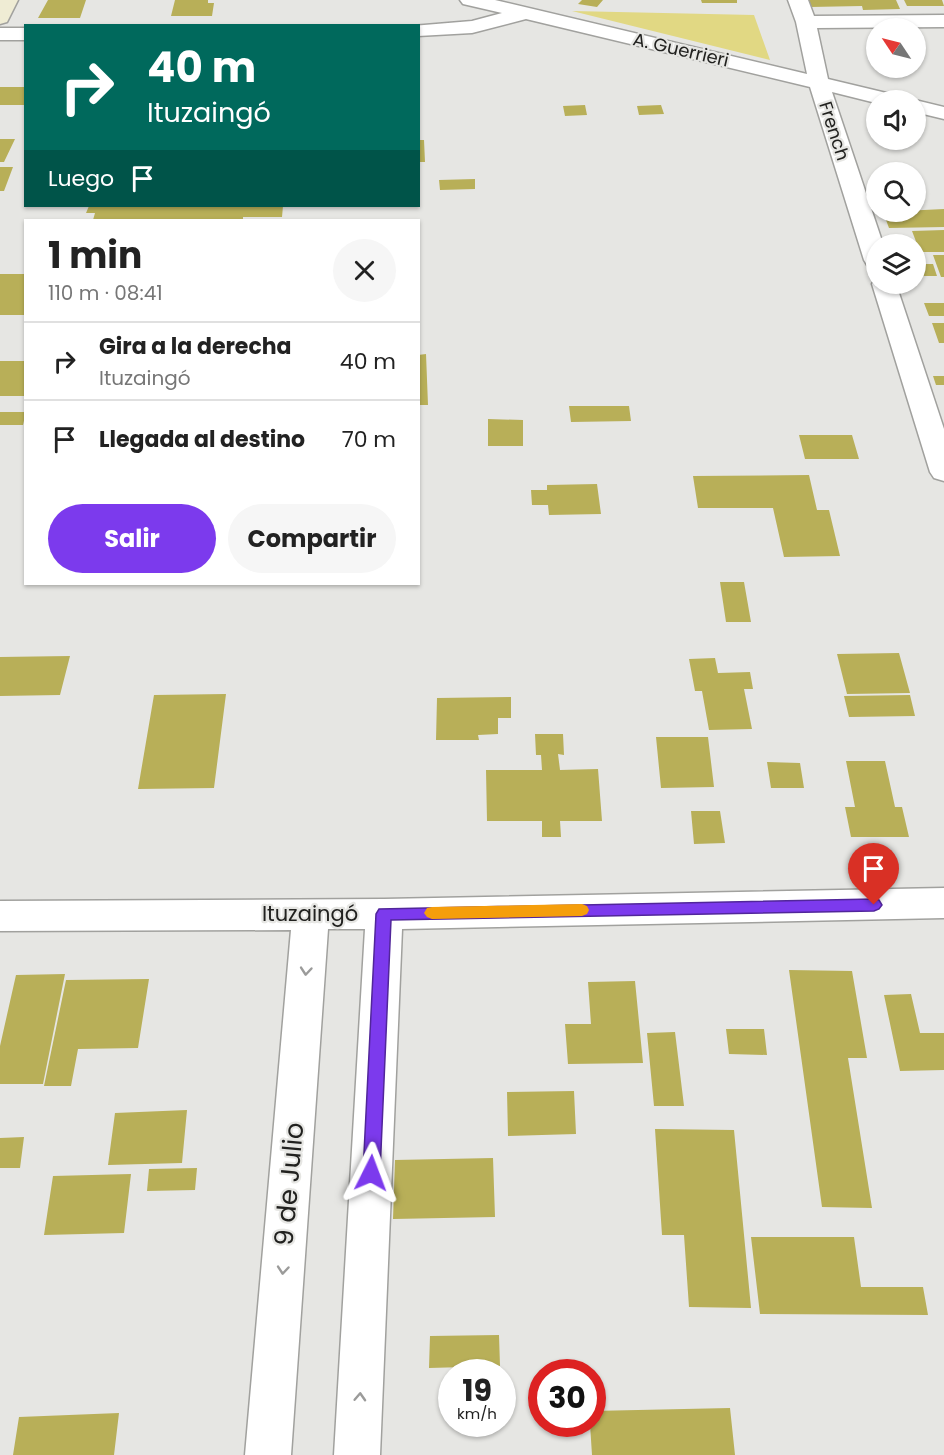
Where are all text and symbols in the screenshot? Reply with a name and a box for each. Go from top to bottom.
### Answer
north arrow [866,18,926,78]
map controls [866,18,926,294]
street label: A. Guerrieri [631,26,731,73]
text: 40 m [147,38,256,97]
icon: right [48,48,126,126]
button: sound [866,90,926,150]
text: Ituzaingó [147,94,271,131]
street label: French [813,98,856,164]
icon: arrive [126,162,159,195]
button: search [866,162,926,222]
text: Luego [48,163,114,194]
text: 1 min [48,230,142,281]
button: layers [866,234,926,294]
button: close [333,239,396,302]
text: 110 m · 08:41 [48,279,163,307]
text: Gira a la derecha [99,331,292,362]
icon: right [48,345,81,378]
text: 40 m [340,346,396,377]
text: Ituzaingó [99,364,191,392]
icon: arrive [48,423,81,456]
text: Llegada al destino [99,424,305,455]
text: 70 m [342,424,396,455]
button: Salir [48,504,216,573]
button: Compartir [228,504,396,573]
pin [848,843,899,905]
icon: arrive [857,852,890,885]
street label: Ituzaingó [262,899,358,928]
one-way arrow [300,967,313,976]
street label: 9 de Julio [266,1121,312,1247]
position arrow [339,1141,403,1205]
one-way arrow [276,1266,289,1275]
speed limit sign: 30 [528,1359,606,1437]
text: 19 [462,1369,492,1412]
one-way arrow [353,1392,366,1401]
text: km/h [457,1403,497,1424]

